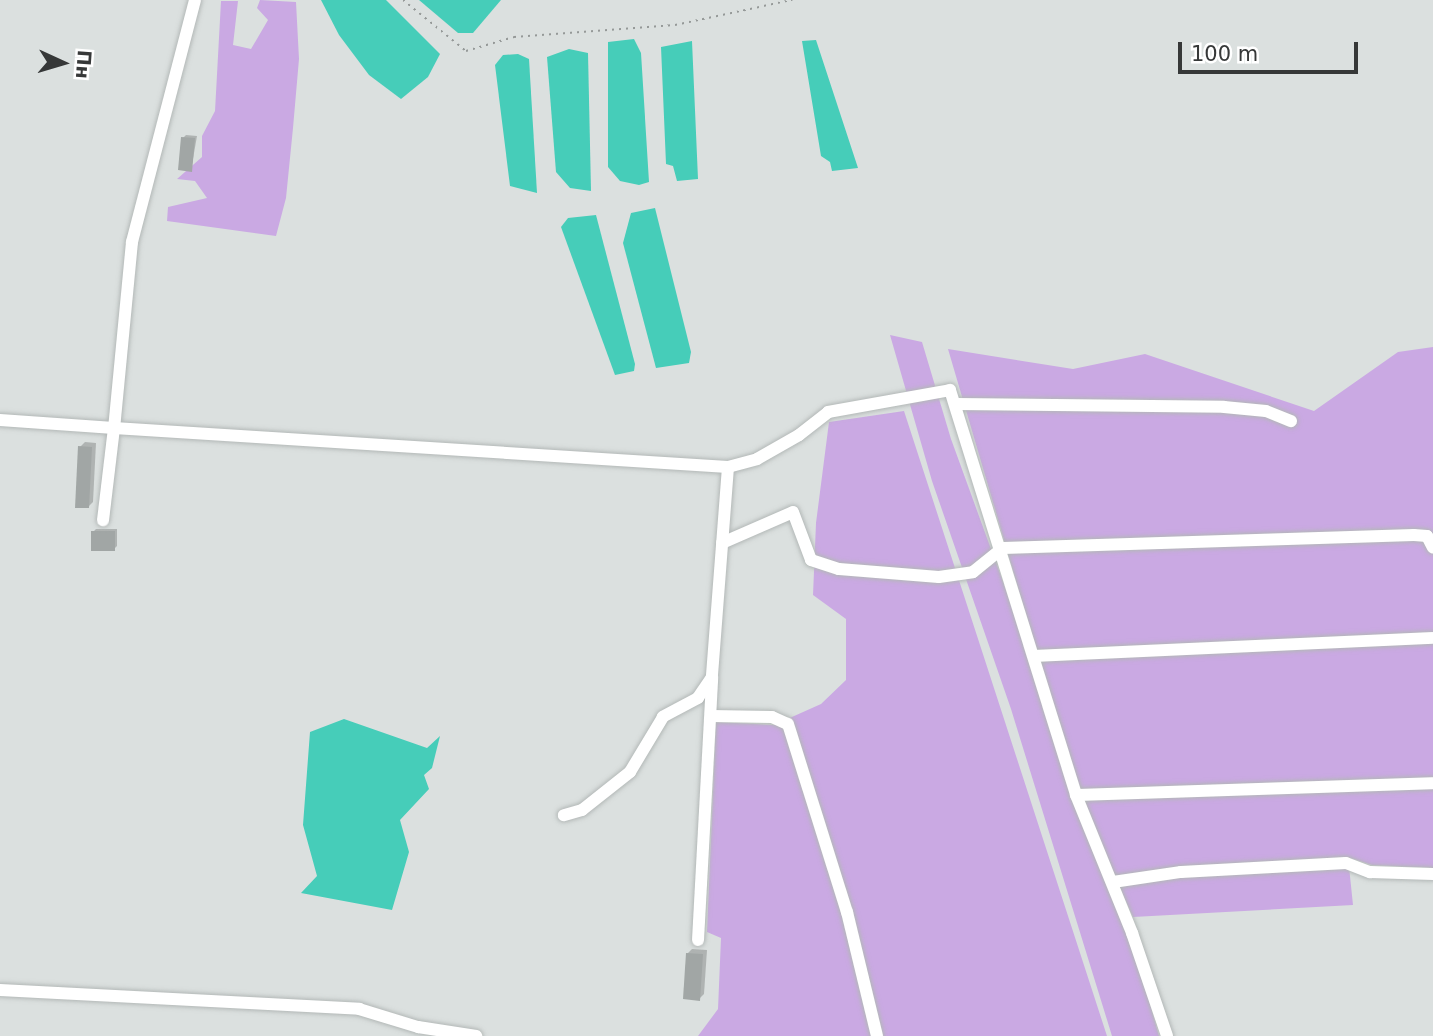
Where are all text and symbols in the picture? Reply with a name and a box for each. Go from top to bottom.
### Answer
north arrow [28,28,98,98]
scale bar [1181,28,1361,72]
text: 100 m [1191,42,1258,66]
text: Пн [72,49,96,80]

